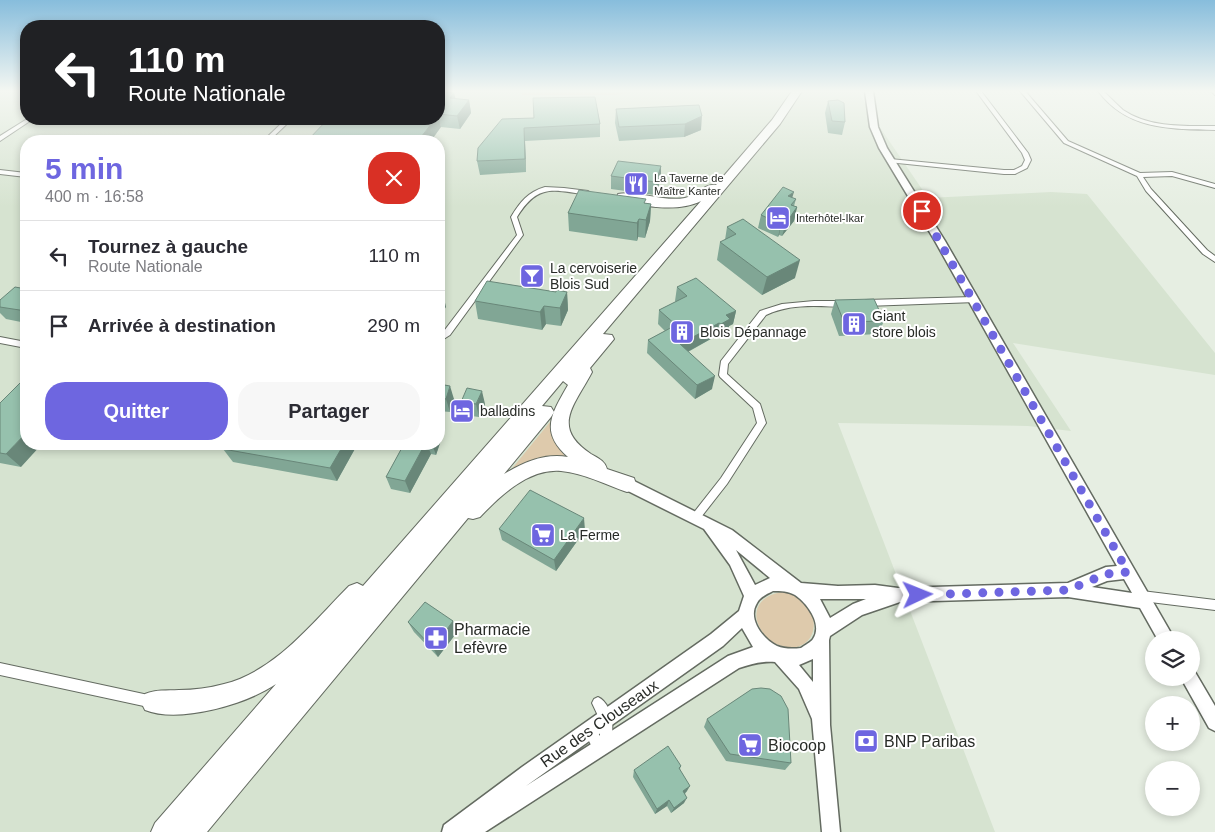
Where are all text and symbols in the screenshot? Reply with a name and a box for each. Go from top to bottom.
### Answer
icon: left [45,40,110,105]
text: 110 m [128,40,225,79]
text: Route Nationale [128,81,286,106]
text: 5 min [45,152,123,185]
button: close [368,152,420,204]
restaurant icon: La Taverne de Maître Kanter [623,171,649,197]
place label: La Taverne de Maître Kanter [654,172,724,197]
text: 400 m · 16:58 [45,188,144,205]
pin [901,190,943,232]
icon: arrive [908,197,936,225]
hotel icon: Interhôtel-Ikar [765,205,791,231]
place label: Interhôtel-Ikar [796,212,864,224]
text: Tournez à gauche [88,236,248,257]
icon: left [45,242,73,270]
text: 110 m [369,245,420,266]
text: Route Nationale [88,258,203,275]
place label: La cervoiserie Blois Sud [550,260,637,292]
bar icon: La cervoiserie Blois Sud [519,263,545,289]
place label: Giant store blois [872,308,936,340]
building icon: Giant store blois [841,311,867,337]
icon: arrive [45,312,73,340]
text: Arrivée à destination [88,315,276,336]
text: 290 m [367,315,420,336]
building icon: Blois Dépannage [669,319,695,345]
place label: Blois Dépannage [700,324,807,340]
button: Quitter [45,382,228,440]
button: Partager [238,382,420,440]
hotel icon: balladins [449,398,475,424]
place label: balladins [480,403,535,419]
supermarket icon: La Ferme [530,522,556,548]
place label: La Ferme [560,527,620,543]
position arrow [891,568,943,620]
place label: Pharmacie Lefèvre [454,621,531,656]
pharmacy icon: Pharmacie Lefèvre [423,625,449,651]
map controls [1145,631,1200,816]
button: layers [1145,631,1200,686]
street label: Rue des Clouseaux [537,676,661,770]
button: + [1145,696,1200,751]
bank icon: BNP Paribas [853,728,879,754]
supermarket icon: Biocoop [737,732,763,758]
place label: BNP Paribas [884,733,975,750]
place label: Biocoop [768,737,826,754]
button: − [1145,761,1200,816]

